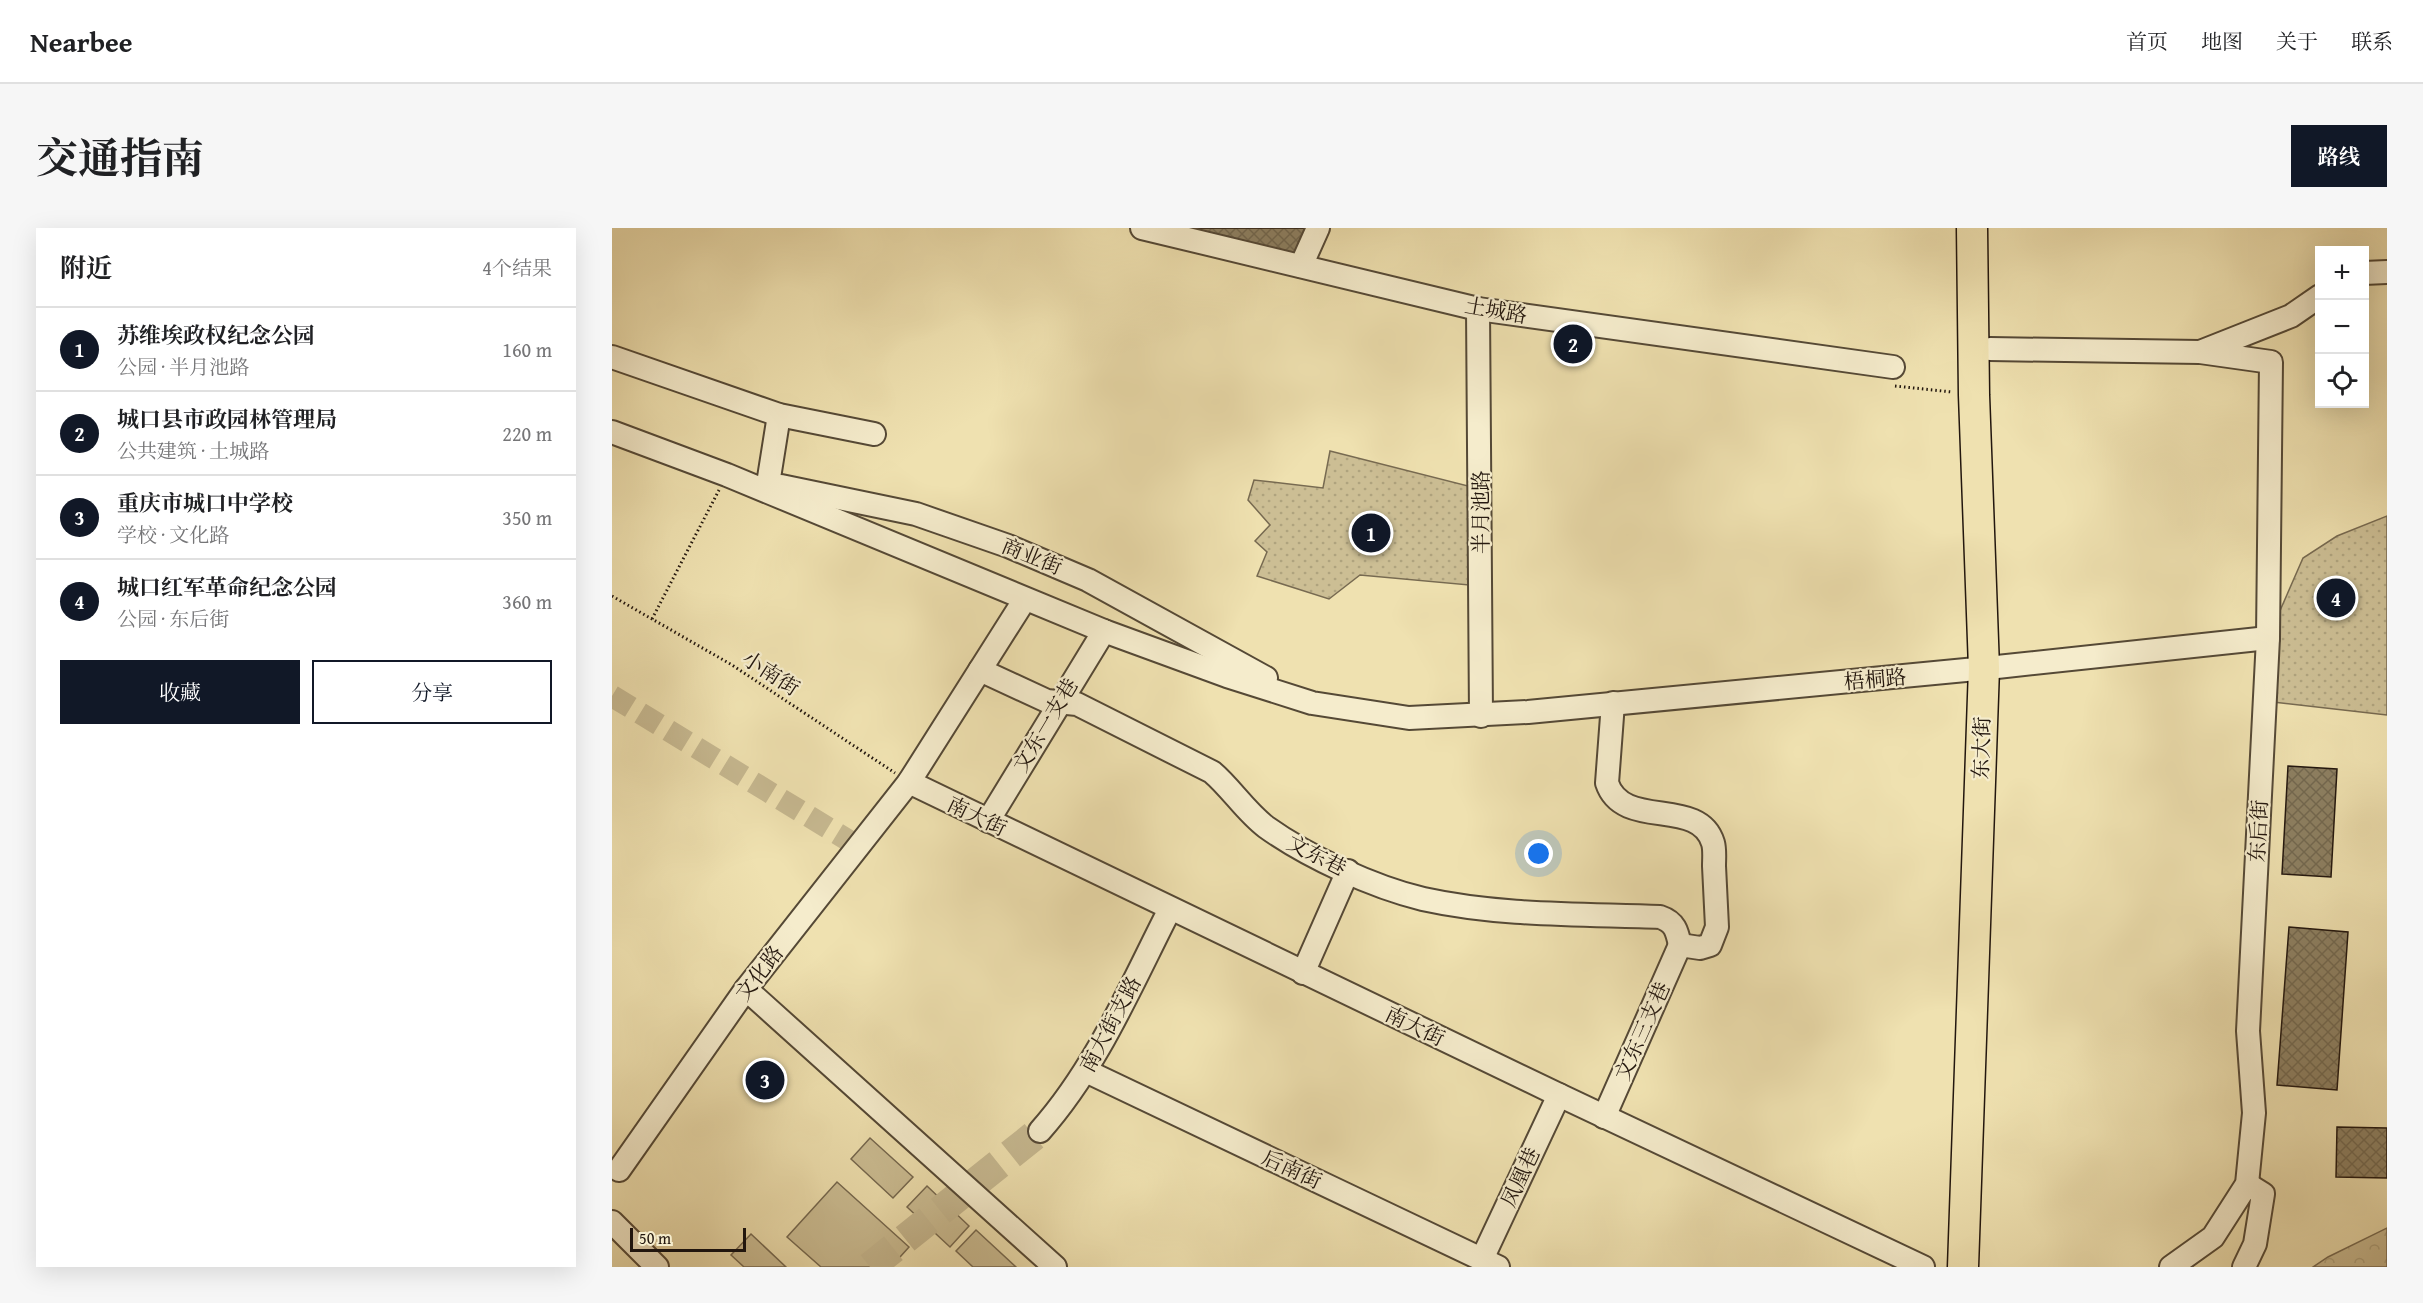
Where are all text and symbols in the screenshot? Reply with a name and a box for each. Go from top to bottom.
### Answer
text: Nearbee [30,21,133,62]
text: 首页 [2126,26,2168,57]
text: 地图 [2201,26,2243,57]
text: 关于 [2276,26,2318,57]
text: 联系 [2351,26,2393,57]
button: 路线 [2291,125,2387,187]
text: 交通指南 [36,127,204,188]
map controls [2315,246,2369,408]
button: + [2315,246,2369,300]
text: 附近 [60,248,112,287]
text: 4个结果 [482,253,552,282]
street label: 土城路 [1462,289,1530,331]
button: − [2315,300,2369,354]
text: 苏维埃政权纪念公园 [117,319,315,351]
pin: 2 [1554,322,1592,366]
text: 1 [74,335,85,364]
text: 160 m [502,335,552,364]
text: 公园 · 半月池路 [117,352,249,381]
button: locate [2315,354,2369,408]
text: 城口县市政园林管理局 [117,403,337,435]
text: 2 [74,419,85,448]
text: 220 m [502,419,552,448]
text: 公共建筑 · 土城路 [117,436,269,465]
street label: 半月池路 [1465,470,1496,554]
text: 重庆市城口中学校 [117,487,293,519]
text: 3 [74,503,85,532]
text: 350 m [502,503,552,532]
pin: 1 [1352,510,1390,556]
text: 学校 · 文化路 [117,520,229,549]
street label: 商业街 [997,530,1067,582]
text: 城口红军革命纪念公园 [117,571,337,603]
pin: 4 [2316,576,2356,620]
text: 4 [74,587,85,616]
text: 360 m [502,587,552,616]
text: 公园 · 东后街 [117,604,229,633]
street label: 小南街 [736,643,806,703]
button: 收藏 [60,660,300,724]
button: 分享 [312,660,552,724]
street label: 梧桐路 [1842,661,1908,697]
street label: 文东一支巷 [1005,672,1085,778]
street label: 东大街 [1964,716,1998,780]
street label: 南大街 [942,788,1012,844]
street label: 东后街 [2241,799,2275,863]
street label: 文东巷 [1282,827,1352,883]
your location [1524,839,1553,868]
street label: 文化路 [727,939,791,1007]
street label: 南大街支路 [1072,970,1148,1078]
street label: 文东三支巷 [1606,977,1678,1085]
street label: 南大街 [1380,998,1450,1054]
pin: 3 [746,1058,784,1102]
street label: 后南街 [1257,1142,1327,1196]
street label: 凤凰巷 [1493,1142,1547,1212]
scale bar [630,1225,746,1252]
text: 50 m [639,1226,671,1250]

